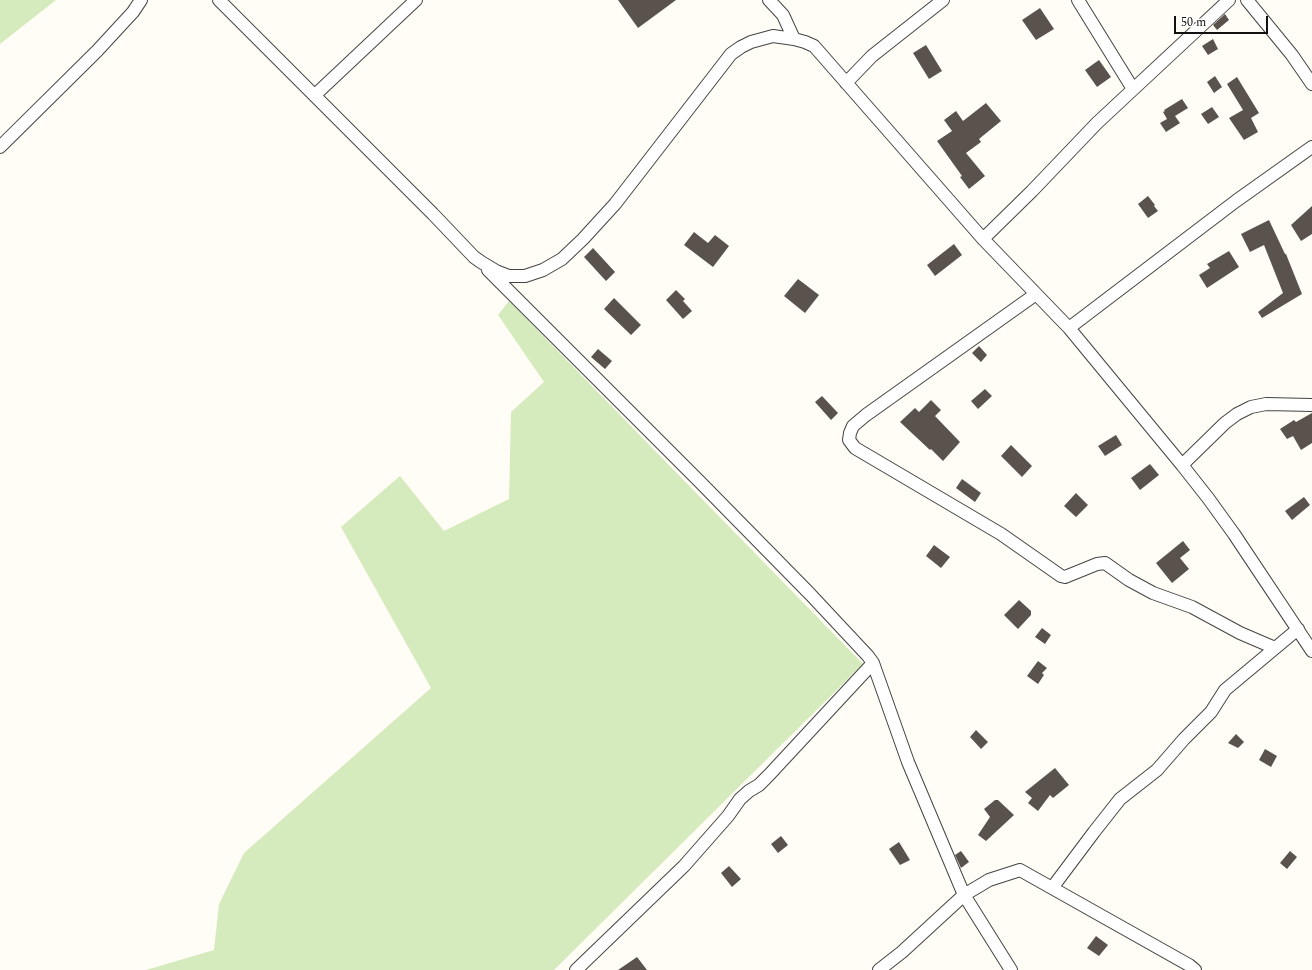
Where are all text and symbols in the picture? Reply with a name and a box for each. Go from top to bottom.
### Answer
scale bar [1176,8,1270,34]
text: 50 m [1181,13,1206,32]

